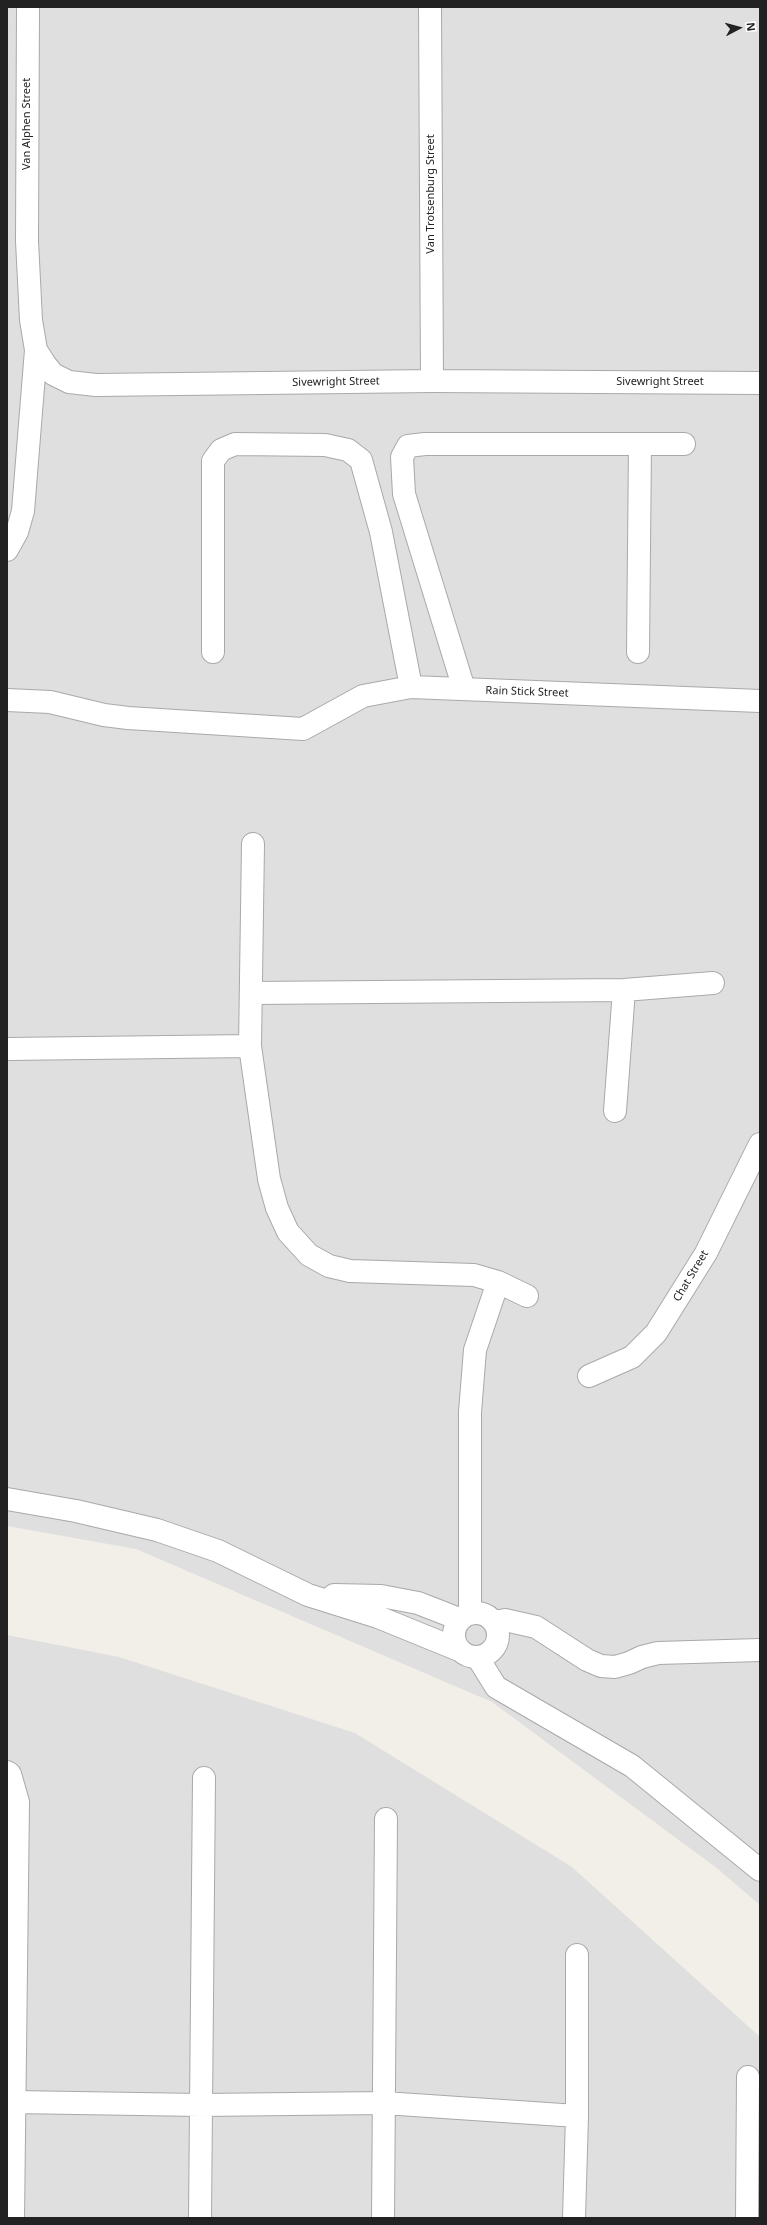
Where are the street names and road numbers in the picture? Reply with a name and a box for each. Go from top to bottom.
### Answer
street label: Van Alphen Street [20,78,34,170]
street label: Van Trotsenburg Street [424,134,438,254]
street label: Sivewright Street [292,375,380,389]
street label: Sivewright Street [616,375,704,389]
street label: Rain Stick Street [485,684,569,700]
street label: Chat Street [671,1248,711,1304]

